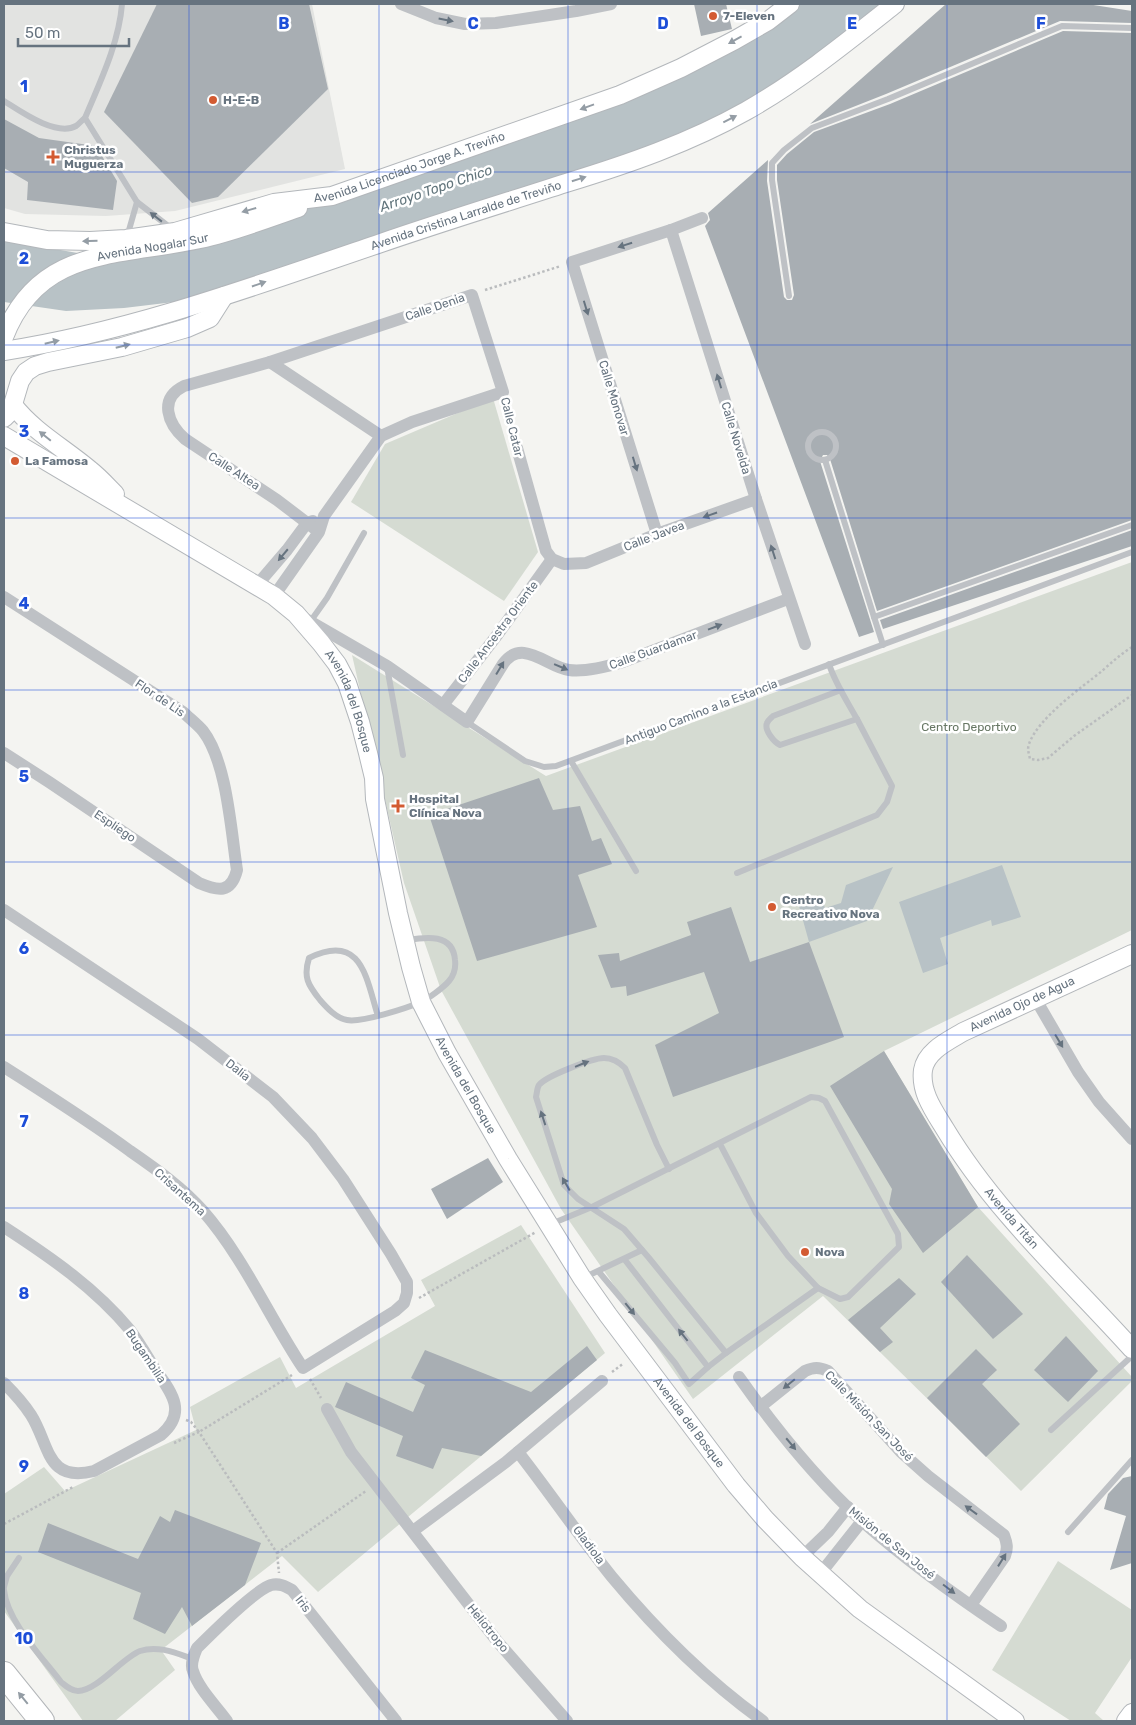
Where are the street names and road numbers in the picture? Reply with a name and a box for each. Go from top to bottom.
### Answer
street label: Avenida Licenciado Jorge A. Treviño [313,129,507,205]
street label: Avenida Cristina Larralde de Treviño [369,178,563,253]
street label: Avenida Nogalar Sur [96,230,210,264]
street label: Calle Denia [403,290,467,324]
street label: Calle Monovar [596,359,632,438]
street label: Calle Catar [498,396,526,458]
street label: Calle Novelda [718,400,754,476]
street label: Calle Altea [206,449,262,493]
street label: Calle Javea [622,518,686,554]
street label: Calle Ancestra Oriente [455,578,541,686]
street label: Calle Guardamar [607,628,699,672]
street label: Avenida del Bosque [322,647,375,754]
street label: Flor de Lis [133,676,187,720]
street label: Antiguo Camino a la Estancia [623,676,779,748]
street label: Espliego [92,807,139,845]
street label: Avenida Ojo de Agua [967,974,1077,1034]
street label: Avenida del Bosque [433,1034,499,1137]
street label: Dalia [223,1056,253,1084]
street label: Crisantema [152,1165,208,1219]
street label: Avenida Titán [982,1185,1042,1252]
street label: Bugambilia [123,1326,169,1386]
street label: Calle Misión San José [822,1368,916,1464]
street label: Avenida del Bosque [650,1374,728,1471]
street label: Misión de San José [846,1504,938,1582]
street label: Gladiola [570,1523,608,1567]
street label: Iris [292,1593,314,1615]
street label: Heliotropo [464,1601,512,1655]

